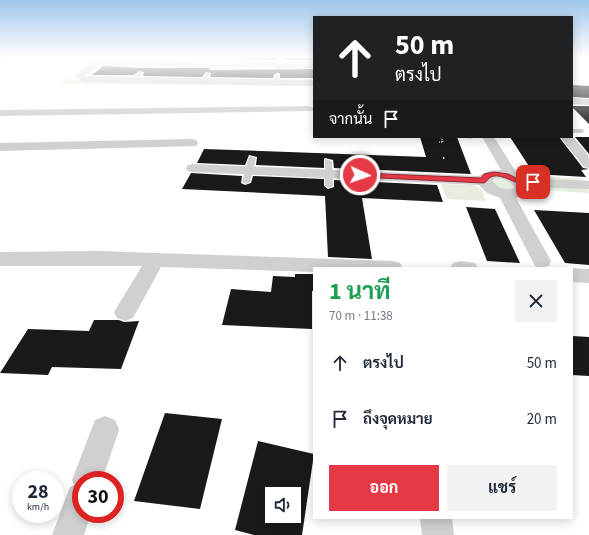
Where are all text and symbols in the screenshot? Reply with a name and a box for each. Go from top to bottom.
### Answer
text: 50 m [395,25,454,65]
icon: ahead [329,32,381,84]
text: ตรงไป [395,63,442,88]
icon: arrive [380,108,402,130]
text: จากนั้น [329,109,372,130]
position arrow [339,154,381,196]
pin [516,165,550,199]
icon: arrive [522,171,544,193]
text: 1 นาที [329,274,391,309]
button: close [515,280,557,322]
text: 70 m · 11:38 [329,307,393,325]
icon: ahead [329,352,351,374]
text: ตรงไป [363,353,404,374]
text: 50 m [527,353,557,374]
icon: arrive [329,408,351,430]
text: ถึงจุดหมาย [363,409,433,430]
text: 20 m [527,409,557,430]
button: ออก [329,465,439,511]
button: แชร์ [447,465,557,511]
speed limit sign: 30 [72,471,124,523]
text: 28 [27,478,49,506]
map controls [265,487,301,523]
button: sound [265,487,301,523]
text: km/h [27,500,49,514]

